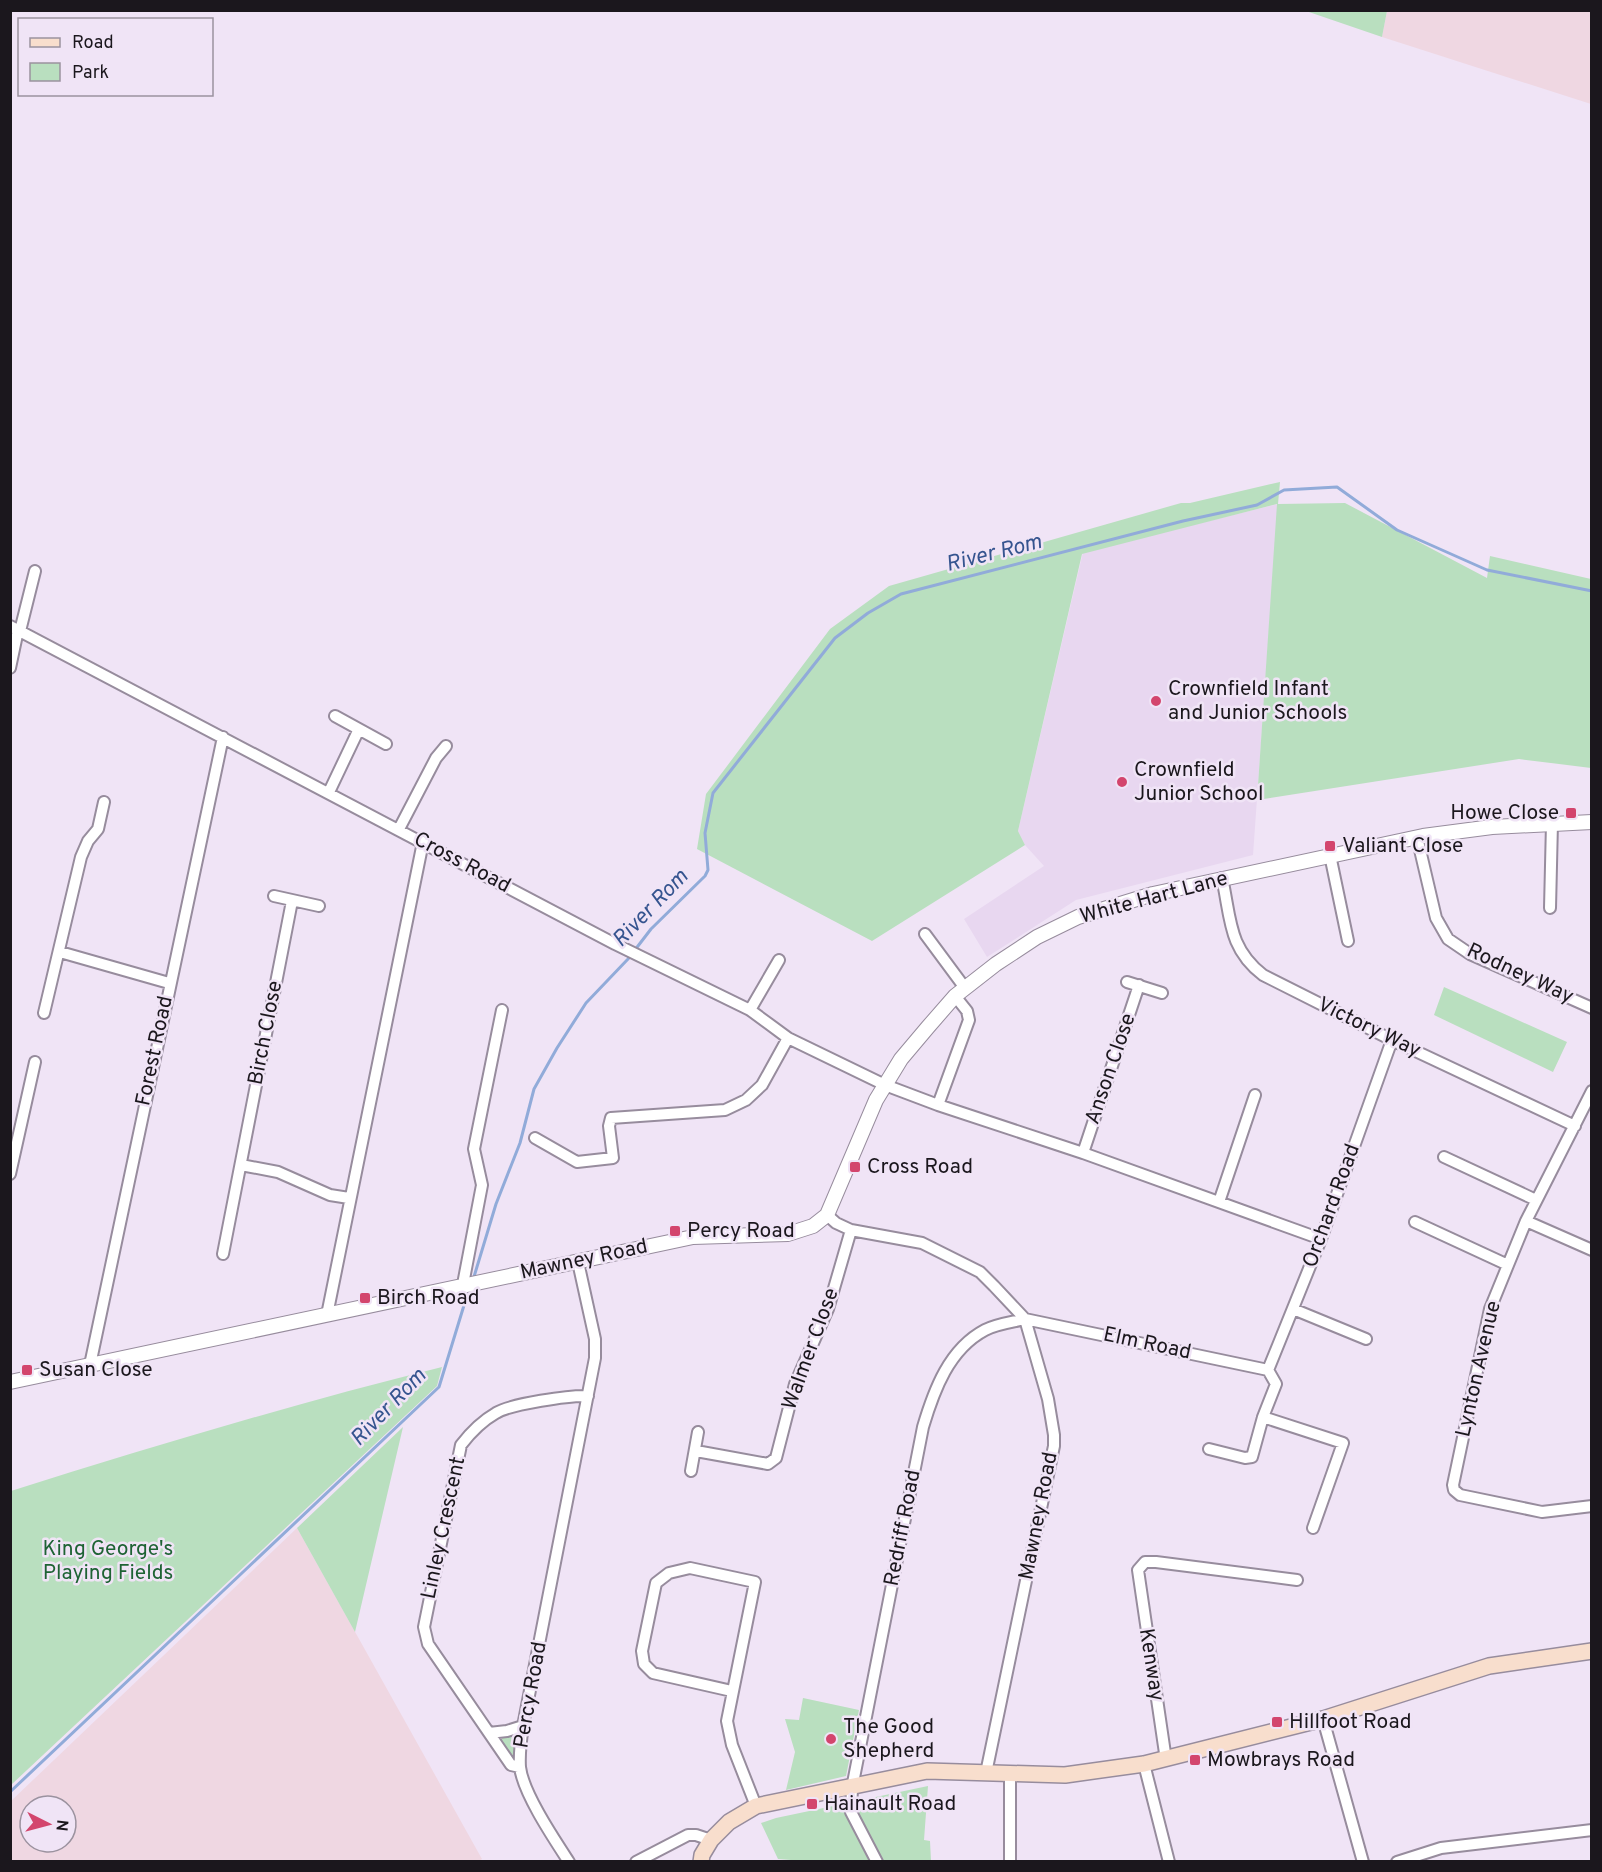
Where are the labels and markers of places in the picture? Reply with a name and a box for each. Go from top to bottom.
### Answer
place label: Crownfield Infant and Junior Schools [1168,676,1347,727]
marker: Crownfield Infant and Junior Schools [1149,694,1163,708]
place label: Crownfield Junior School [1134,757,1263,808]
marker: Crownfield Junior School [1115,775,1129,789]
place label: Howe Close [1450,800,1559,827]
marker: Howe Close [1564,806,1578,820]
place label: Valiant Close [1342,833,1463,860]
marker: Valiant Close [1323,839,1337,853]
place label: Cross Road [867,1154,973,1181]
marker: Cross Road [848,1160,862,1174]
place label: Percy Road [687,1218,795,1245]
marker: Percy Road [668,1224,682,1238]
place label: Birch Road [377,1285,480,1312]
marker: Birch Road [358,1291,372,1305]
place label: Susan Close [39,1357,153,1384]
marker: Susan Close [20,1363,34,1377]
place label: Hillfoot Road [1289,1709,1412,1736]
place label: The Good Shepherd [843,1714,934,1765]
marker: Hillfoot Road [1270,1715,1284,1729]
marker: The Good Shepherd [824,1732,838,1746]
place label: Mowbrays Road [1207,1747,1355,1774]
marker: Mowbrays Road [1188,1753,1202,1767]
place label: Hainault Road [824,1791,956,1818]
marker: Hainault Road [805,1797,819,1811]

